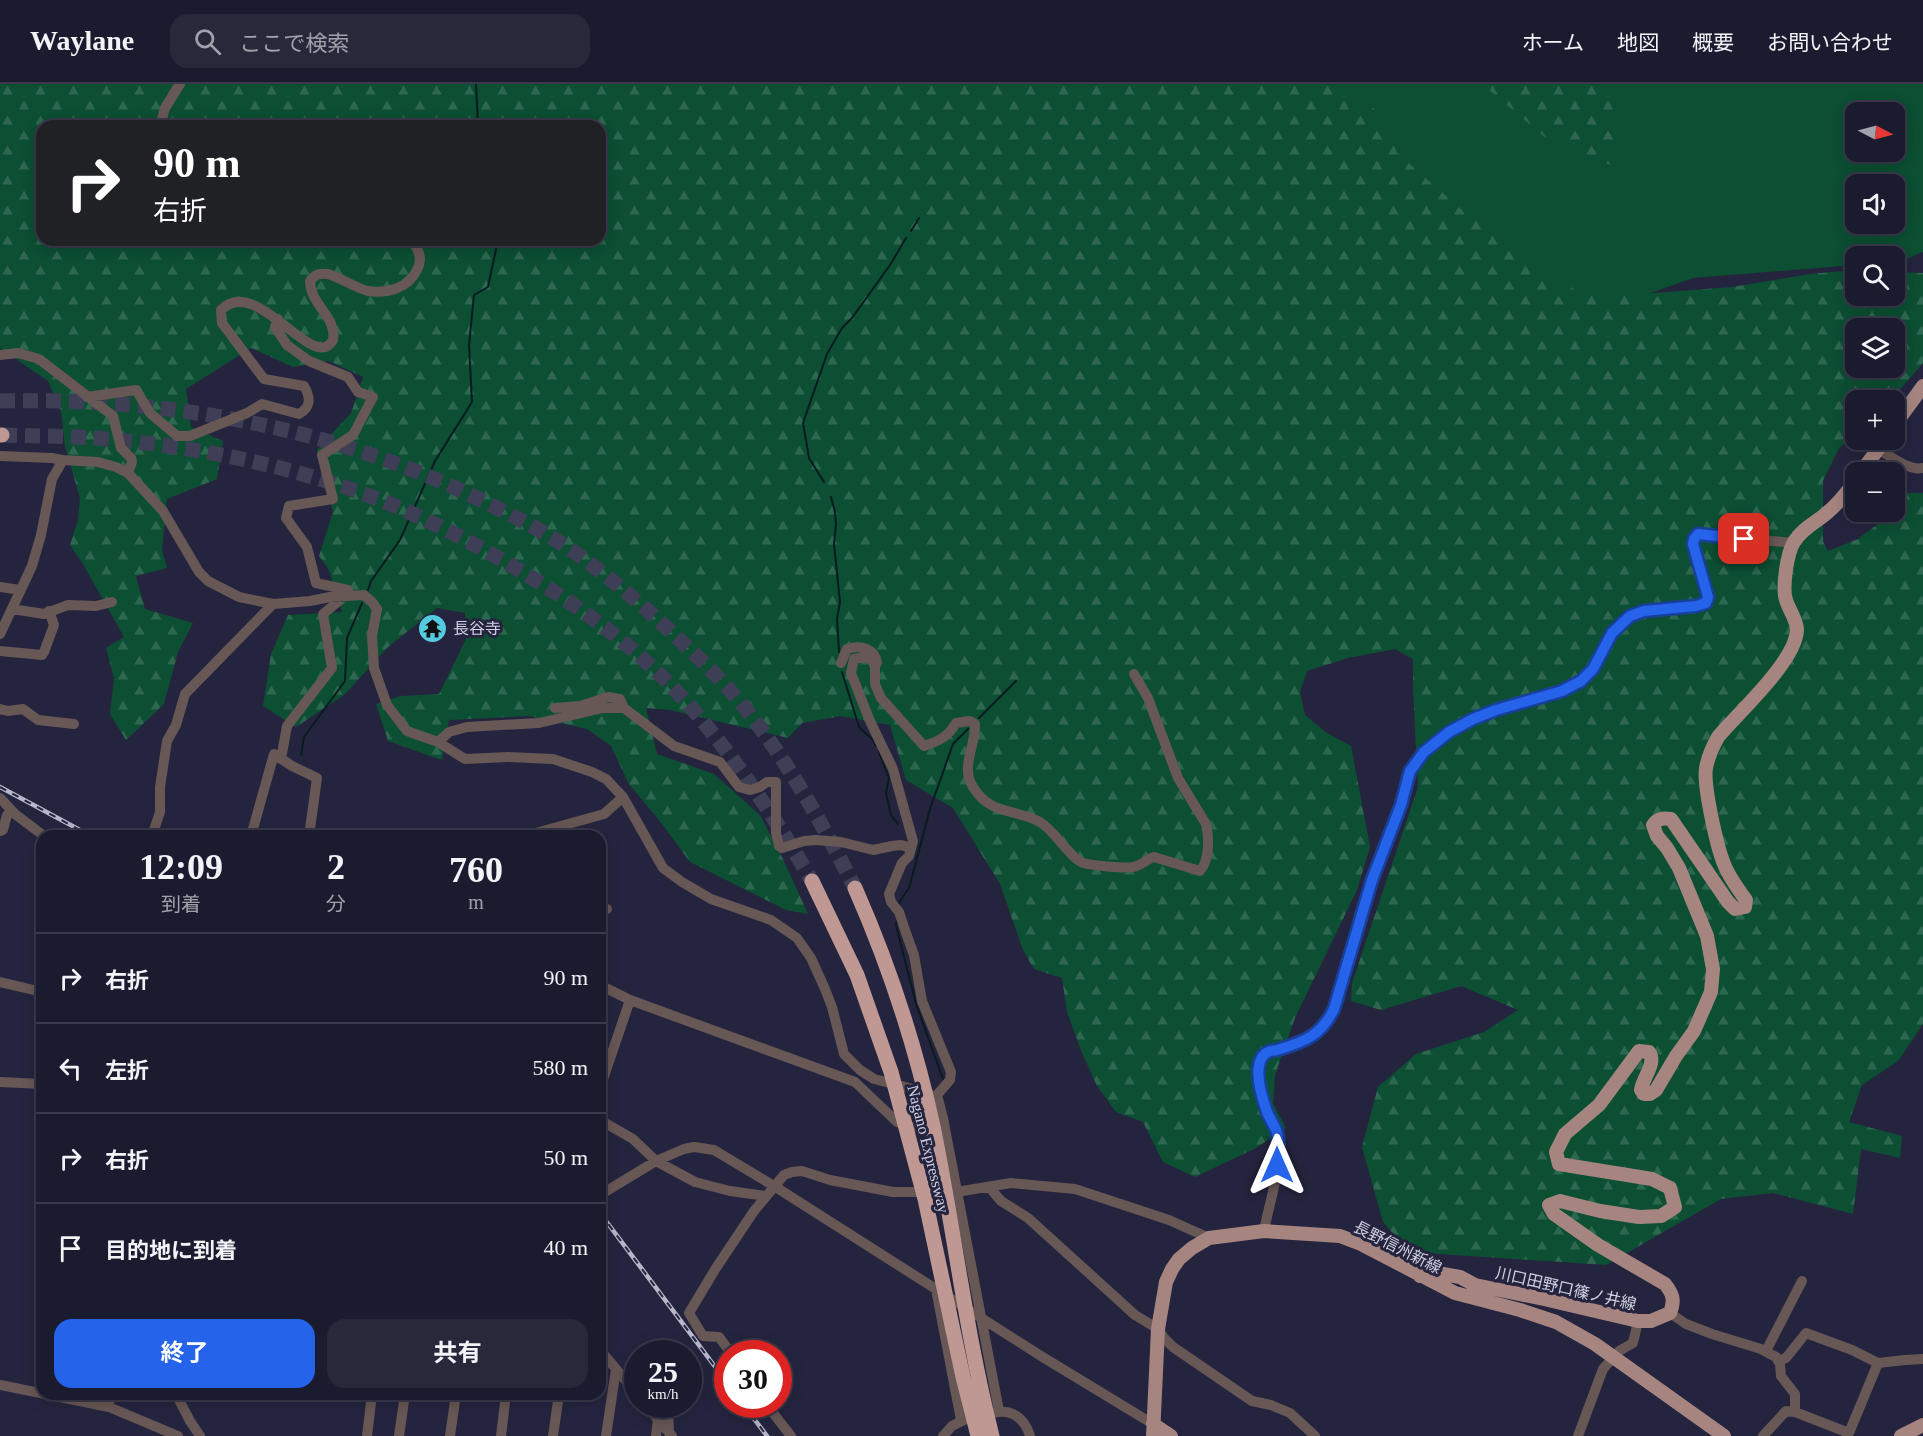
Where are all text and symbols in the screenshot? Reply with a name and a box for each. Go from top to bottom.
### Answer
search box [170,14,590,68]
text: Waylane [30,25,134,56]
icon: search [191,25,224,58]
text: ここで検索 [239,31,349,56]
text: ホーム [1522,31,1584,55]
text: 地図 [1617,31,1659,55]
text: 概要 [1692,31,1734,55]
text: お問い合わせ [1767,31,1893,55]
north arrow [1845,102,1905,162]
map controls [1845,102,1905,522]
text: 90 m [153,140,241,186]
icon: right [54,144,132,222]
button: sound [1845,174,1905,234]
text: 右折 [153,196,207,226]
button: search [1845,246,1905,306]
button: layers [1845,318,1905,378]
button: + [1845,390,1905,450]
button: − [1845,462,1905,522]
pin [1718,513,1769,564]
icon: arrive [1727,522,1760,555]
temple icon: 長谷寺 [416,612,448,644]
place label: 長谷寺 [453,620,501,637]
text: 12:09 [139,847,223,887]
text: 2 [327,847,345,887]
text: 760 [449,850,503,890]
text: m [468,891,484,913]
text: 到着 [161,893,201,915]
text: 分 [326,893,346,915]
icon: right [54,962,87,995]
text: 90 m [543,965,588,990]
text: 右折 [105,968,149,993]
icon: left [54,1052,87,1085]
text: 580 m [532,1055,588,1080]
text: 左折 [105,1058,149,1083]
street label: Nagano Expressway [903,1083,953,1215]
position arrow [1245,1133,1309,1197]
icon: right [54,1142,87,1175]
text: 50 m [543,1145,588,1170]
text: 右折 [105,1148,149,1173]
street label: 長野信州新線 [1351,1218,1444,1277]
icon: arrive [54,1232,87,1265]
text: 40 m [543,1235,588,1260]
text: 目的地に到着 [105,1238,237,1263]
street label: 川口田野口篠ノ井線 [1494,1264,1638,1313]
button: 終了 [54,1319,315,1388]
button: 共有 [327,1319,588,1388]
speed limit sign: 30 [714,1340,792,1418]
text: 25 [648,1355,678,1388]
text: km/h [648,1386,678,1402]

